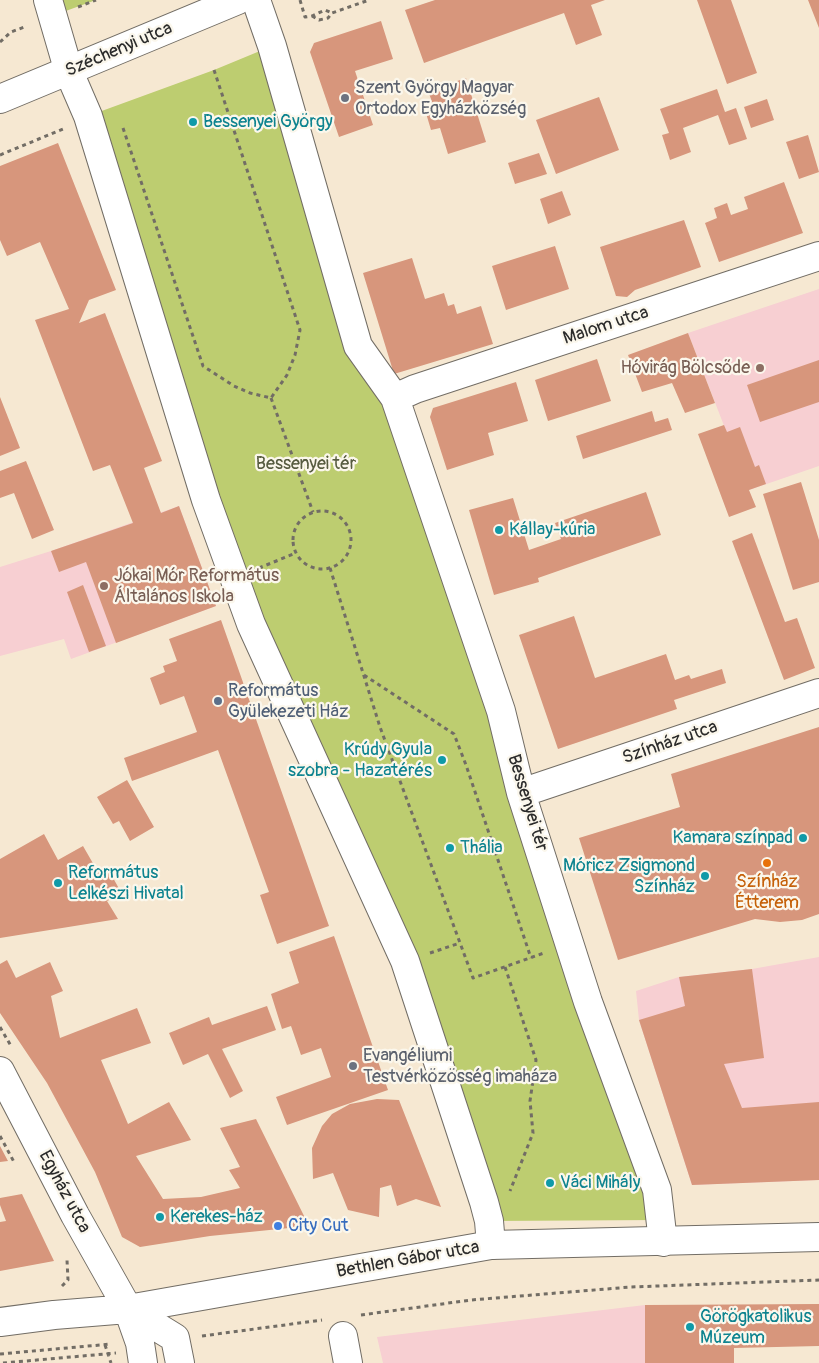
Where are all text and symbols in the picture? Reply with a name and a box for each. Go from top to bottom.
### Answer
street label: Széchenyi utca [62,18,176,82]
place label: Szent György Magyar Ortodox Egyházközség [355,77,526,120]
marker: Szent György Magyar Ortodox Egyházközség [339,92,351,104]
place label: Bessenyei György [203,111,333,133]
marker: Bessenyei György [187,116,199,128]
street label: Malom utca [561,302,651,350]
place label: Hóvirág Bölcsőde [620,357,750,379]
marker: Hóvirág Bölcsőde [754,362,766,374]
park label: Bessenyei tér [256,453,356,475]
place label: Kállay-kúria [509,519,595,541]
marker: Kállay-kúria [493,524,505,536]
place label: Jókai Mór Református Általános Iskola [114,565,279,608]
marker: Jókai Mór Református Általános Iskola [98,580,110,592]
place label: Református Gyülekezeti Ház [228,680,348,722]
marker: Református Gyülekezeti Ház [212,695,224,707]
street label: Színház utca [620,717,720,769]
place label: Krúdy Gyula szobra - Hazatérés [288,739,432,782]
street label: Bessenyei tér [502,752,552,854]
marker: Krúdy Gyula szobra - Hazatérés [436,754,448,766]
place label: Kamara színpad [672,827,793,849]
marker: Kamara színpad [797,832,809,844]
place label: Thália [460,837,503,859]
marker: Thália [444,842,456,854]
place label: Móricz Zsigmond Színház [563,855,695,898]
marker: Színház Étterem [761,857,773,869]
place label: Református Lelkészi Hivatal [68,862,184,904]
marker: Móricz Zsigmond Színház [699,870,711,882]
place label: Színház Étterem [735,871,799,914]
marker: Református Lelkészi Hivatal [52,877,64,889]
place label: Evangéliumi Testvérközösség imaháza [363,1045,557,1088]
marker: Evangéliumi Testvérközösség imaháza [347,1060,359,1072]
street label: Egyház utca [33,1147,95,1237]
place label: Váci Mihály [560,1172,640,1194]
marker: Váci Mihály [544,1177,556,1189]
place label: Kerekes-ház [170,1206,263,1228]
marker: Kerekes-ház [154,1211,166,1223]
place label: City Cut [288,1215,349,1237]
marker: City Cut [272,1220,284,1232]
street label: Bethlen Gábor utca [335,1237,481,1283]
place label: Görögkatolikus Múzeum [700,1306,811,1348]
marker: Görögkatolikus Múzeum [684,1321,696,1333]

